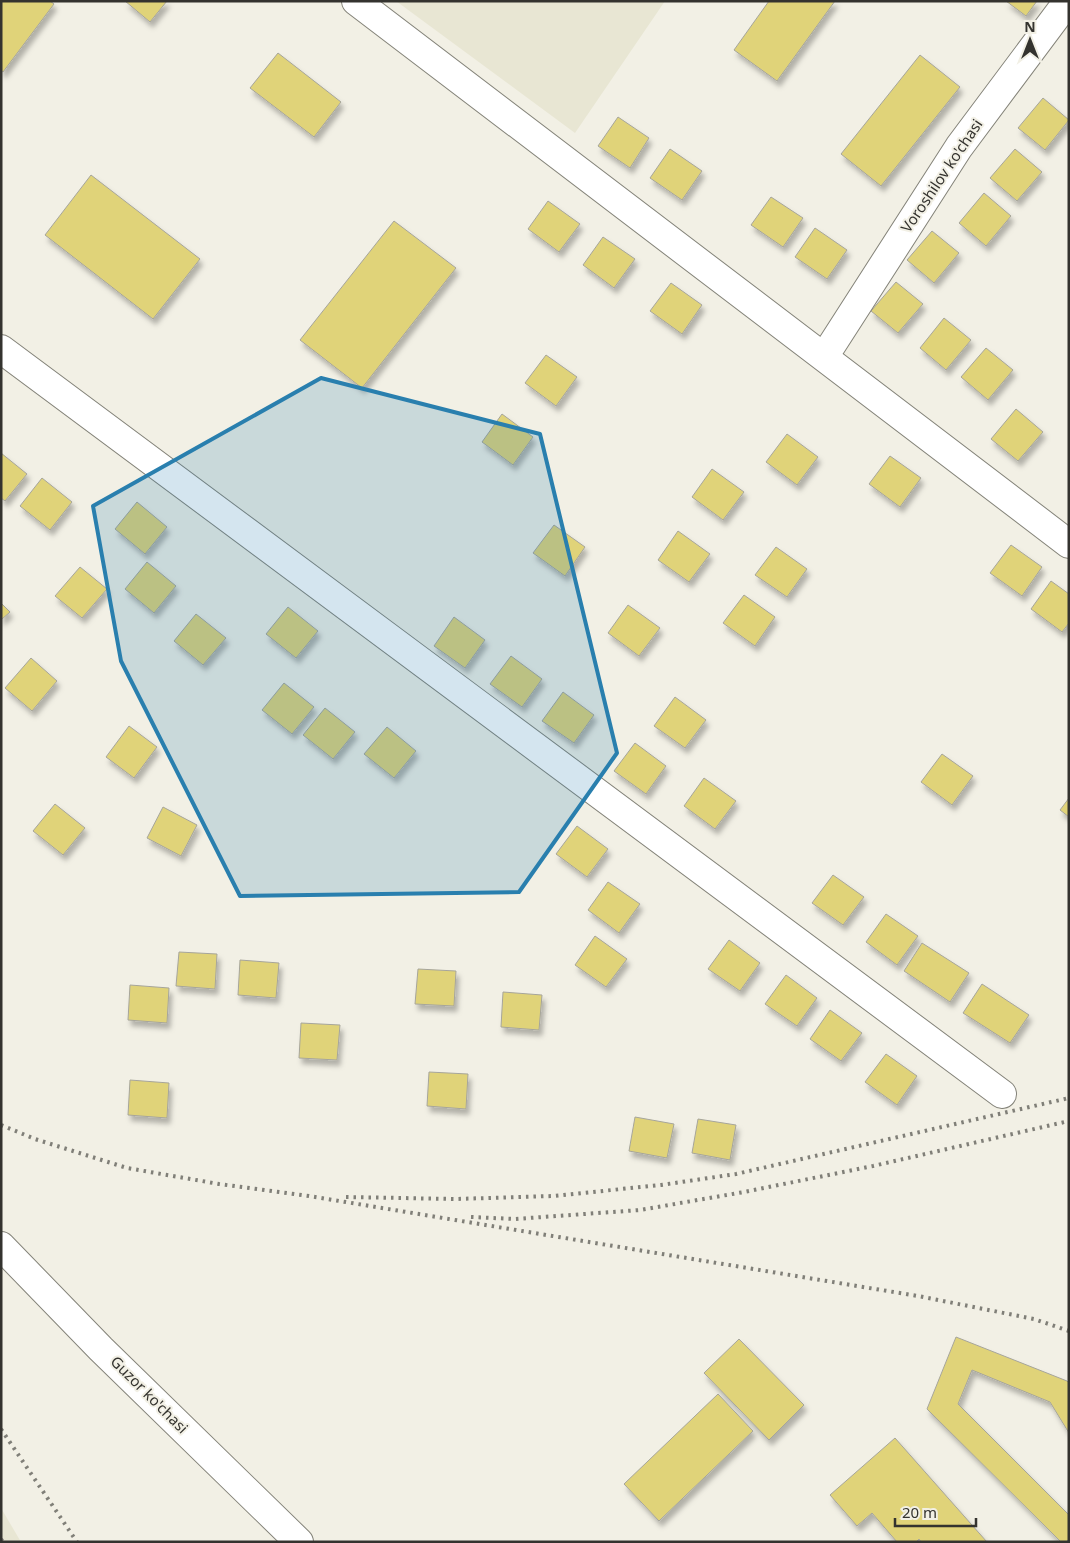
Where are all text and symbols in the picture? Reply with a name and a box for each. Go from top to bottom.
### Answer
north arrow [1005,15,1055,65]
text: N [1024,17,1036,36]
street label: Voroshilov ko'chasi [896,115,987,236]
street label: Guzor ko'chasi [107,1351,193,1437]
scale bar [895,1496,976,1528]
text: 20 m [902,1502,937,1522]

